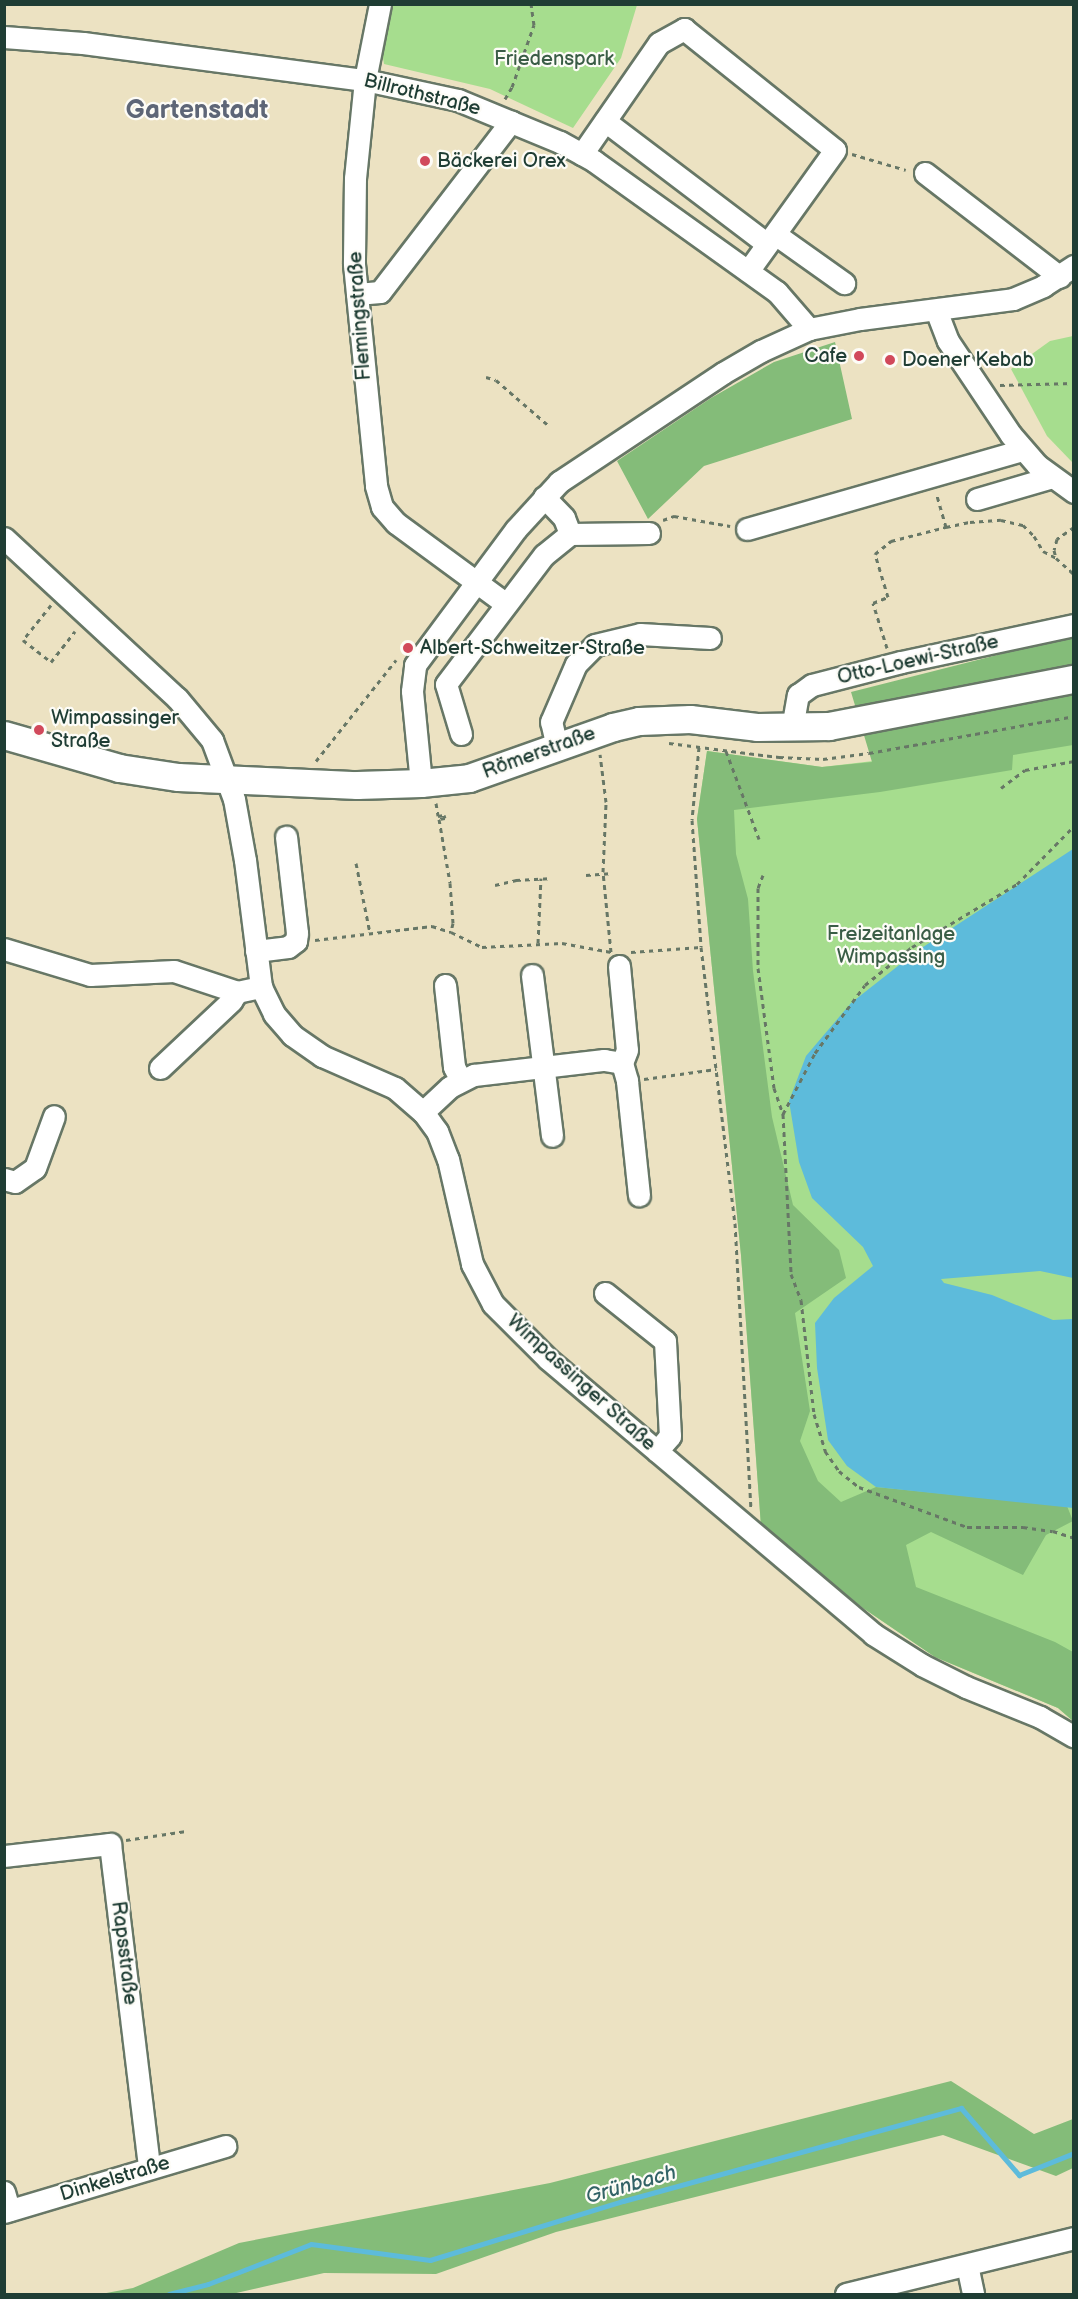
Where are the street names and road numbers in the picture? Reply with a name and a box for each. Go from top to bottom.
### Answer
street label: Billrothstraße [361,69,483,121]
street label: Flemingstraße [344,251,376,381]
street label: Otto-Loewi-Straße [835,630,1001,690]
street label: Römerstraße [479,721,599,785]
street label: Wimpassinger Straße [501,1310,661,1456]
street label: Rapsstraße [106,1900,142,2006]
street label: Dinkelstraße [57,2151,173,2207]

